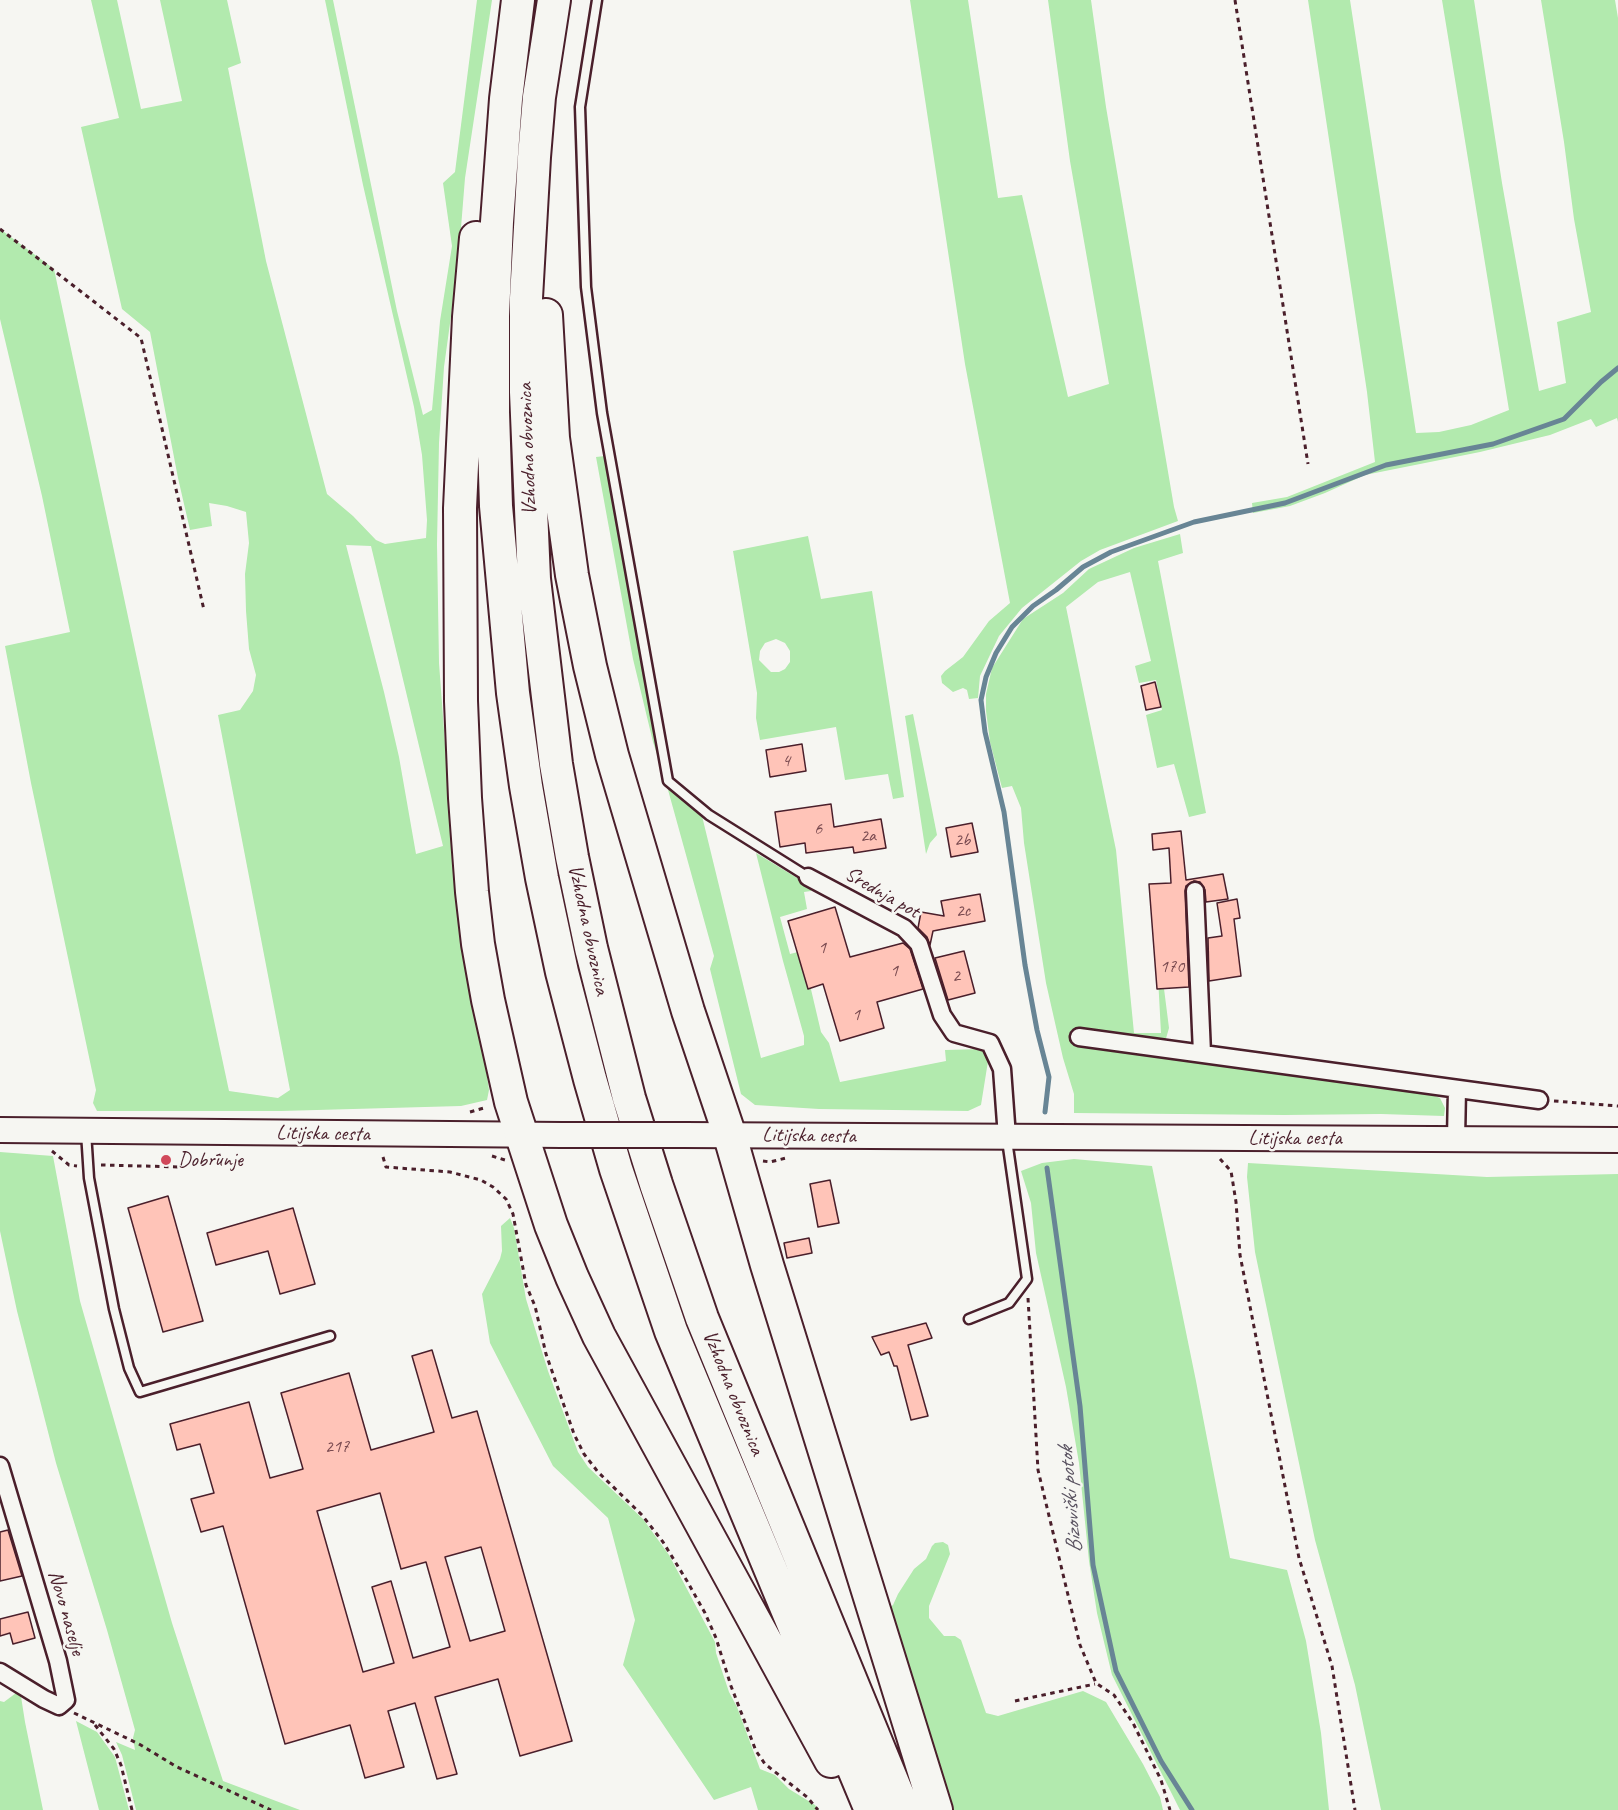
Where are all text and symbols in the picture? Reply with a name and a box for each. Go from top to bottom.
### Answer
street label: Vzhodna obvoznica [513,382,543,516]
house number: 4 [782,750,790,772]
house number: 6 [814,818,822,840]
house number: 2a [860,825,876,847]
house number: 2b [954,829,970,851]
street label: Srednja pot [840,862,924,924]
street label: Vzhodna obvoznica [562,863,614,997]
house number: 2c [956,900,970,922]
house number: 1 [818,937,826,959]
house number: 170 [1160,956,1184,978]
house number: 1 [890,960,898,982]
house number: 2 [952,965,960,987]
house number: 1 [852,1004,860,1026]
street label: Litijska cesta [276,1121,370,1147]
street label: Litijska cesta [762,1123,856,1149]
street label: Litijska cesta [1248,1125,1342,1151]
place label: Dobrunje [178,1147,243,1173]
marker: Dobrunje [159,1153,173,1167]
street label: Vzhodna obvoznica [696,1327,770,1459]
house number: 217 [325,1436,349,1458]
water label: Bizoviški potok [1053,1446,1089,1554]
street label: Novo naselje [42,1568,90,1658]

